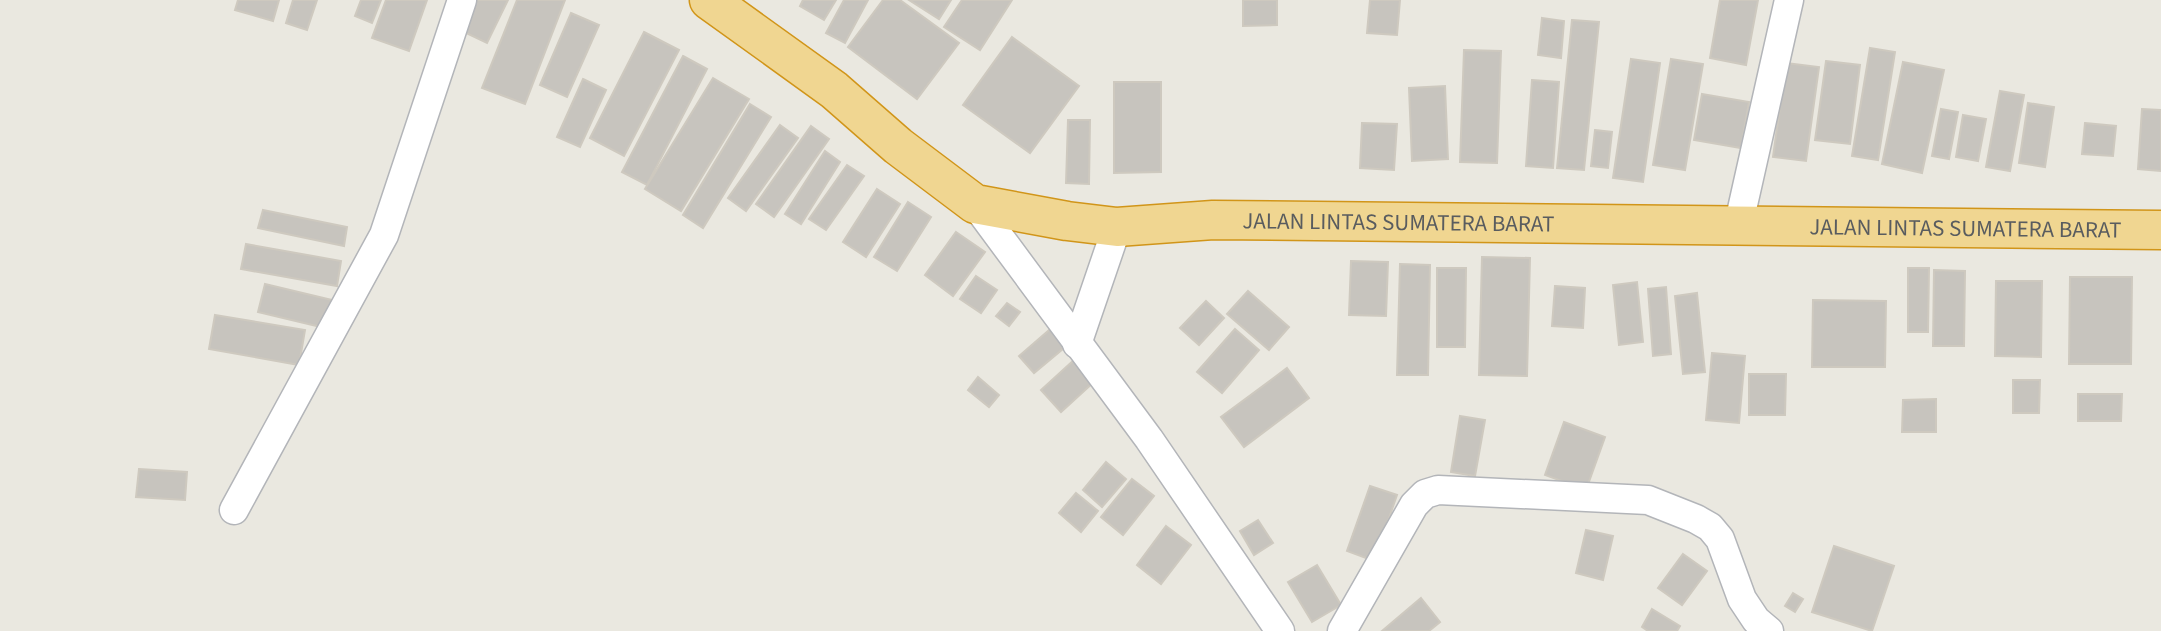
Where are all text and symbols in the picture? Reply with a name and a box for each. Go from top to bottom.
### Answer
street label: JALAN LINTAS SUMATERA BARAT [1242,204,1555,240]
street label: JALAN LINTAS SUMATERA BARAT [1809,210,2122,246]

